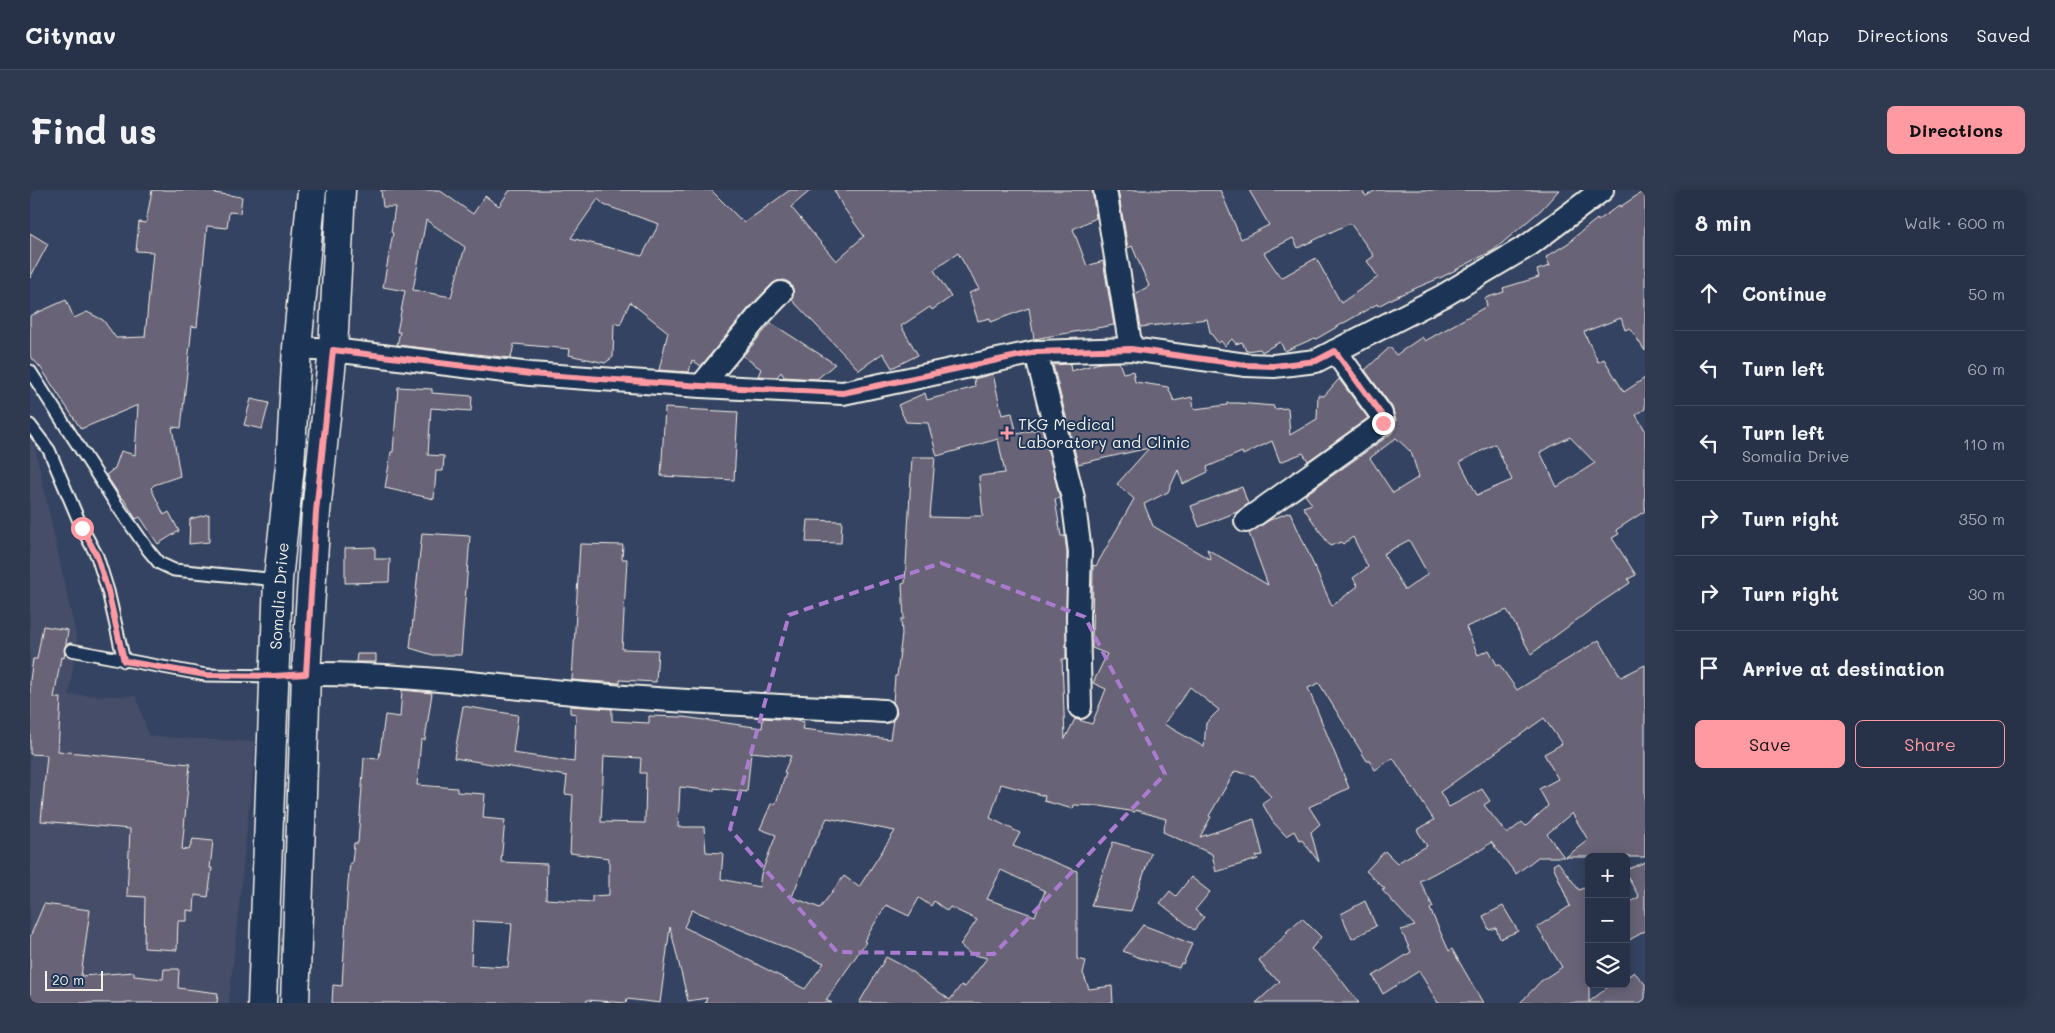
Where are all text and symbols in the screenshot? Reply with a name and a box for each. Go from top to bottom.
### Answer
text: Citynav [25,19,116,50]
text: Map [1792,23,1829,47]
text: Directions [1857,23,1949,47]
text: Saved [1977,23,2030,47]
button: Directions [1887,106,2025,154]
text: Find us [30,107,157,153]
text: 8 min [1695,209,1751,236]
text: Walk · 600 m [1904,212,2005,233]
icon: ahead [1695,279,1723,307]
text: Continue [1742,281,1827,306]
text: 50 m [1968,283,2005,304]
icon: left [1695,354,1723,382]
text: Turn left [1742,356,1825,381]
text: 60 m [1968,358,2005,379]
route end [1372,412,1395,435]
place label: TKG Medical Laboratory and Clinic [1018,413,1190,452]
text: Turn left [1742,420,1825,445]
marker: TKG Medical Laboratory and Clinic [1000,426,1014,440]
icon: left [1695,429,1723,457]
text: 110 m [1963,433,2005,454]
text: Somalia Drive [1742,445,1850,466]
icon: right [1695,504,1723,532]
text: Turn right [1742,506,1839,531]
text: 350 m [1959,508,2005,529]
route start [71,517,94,540]
street label: Somalia Drive [264,542,293,650]
icon: right [1695,579,1723,607]
text: Turn right [1742,581,1839,606]
text: 30 m [1968,583,2005,604]
icon: arrive [1695,654,1723,682]
text: Arrive at destination [1742,656,1945,681]
button: Save [1695,720,1845,768]
button: Share [1855,720,2005,768]
map controls [1585,853,1630,988]
button: + [1585,853,1630,898]
button: − [1585,898,1630,943]
button: layers [1585,943,1630,988]
scale bar [45,968,102,991]
text: 20 m [52,970,84,989]

